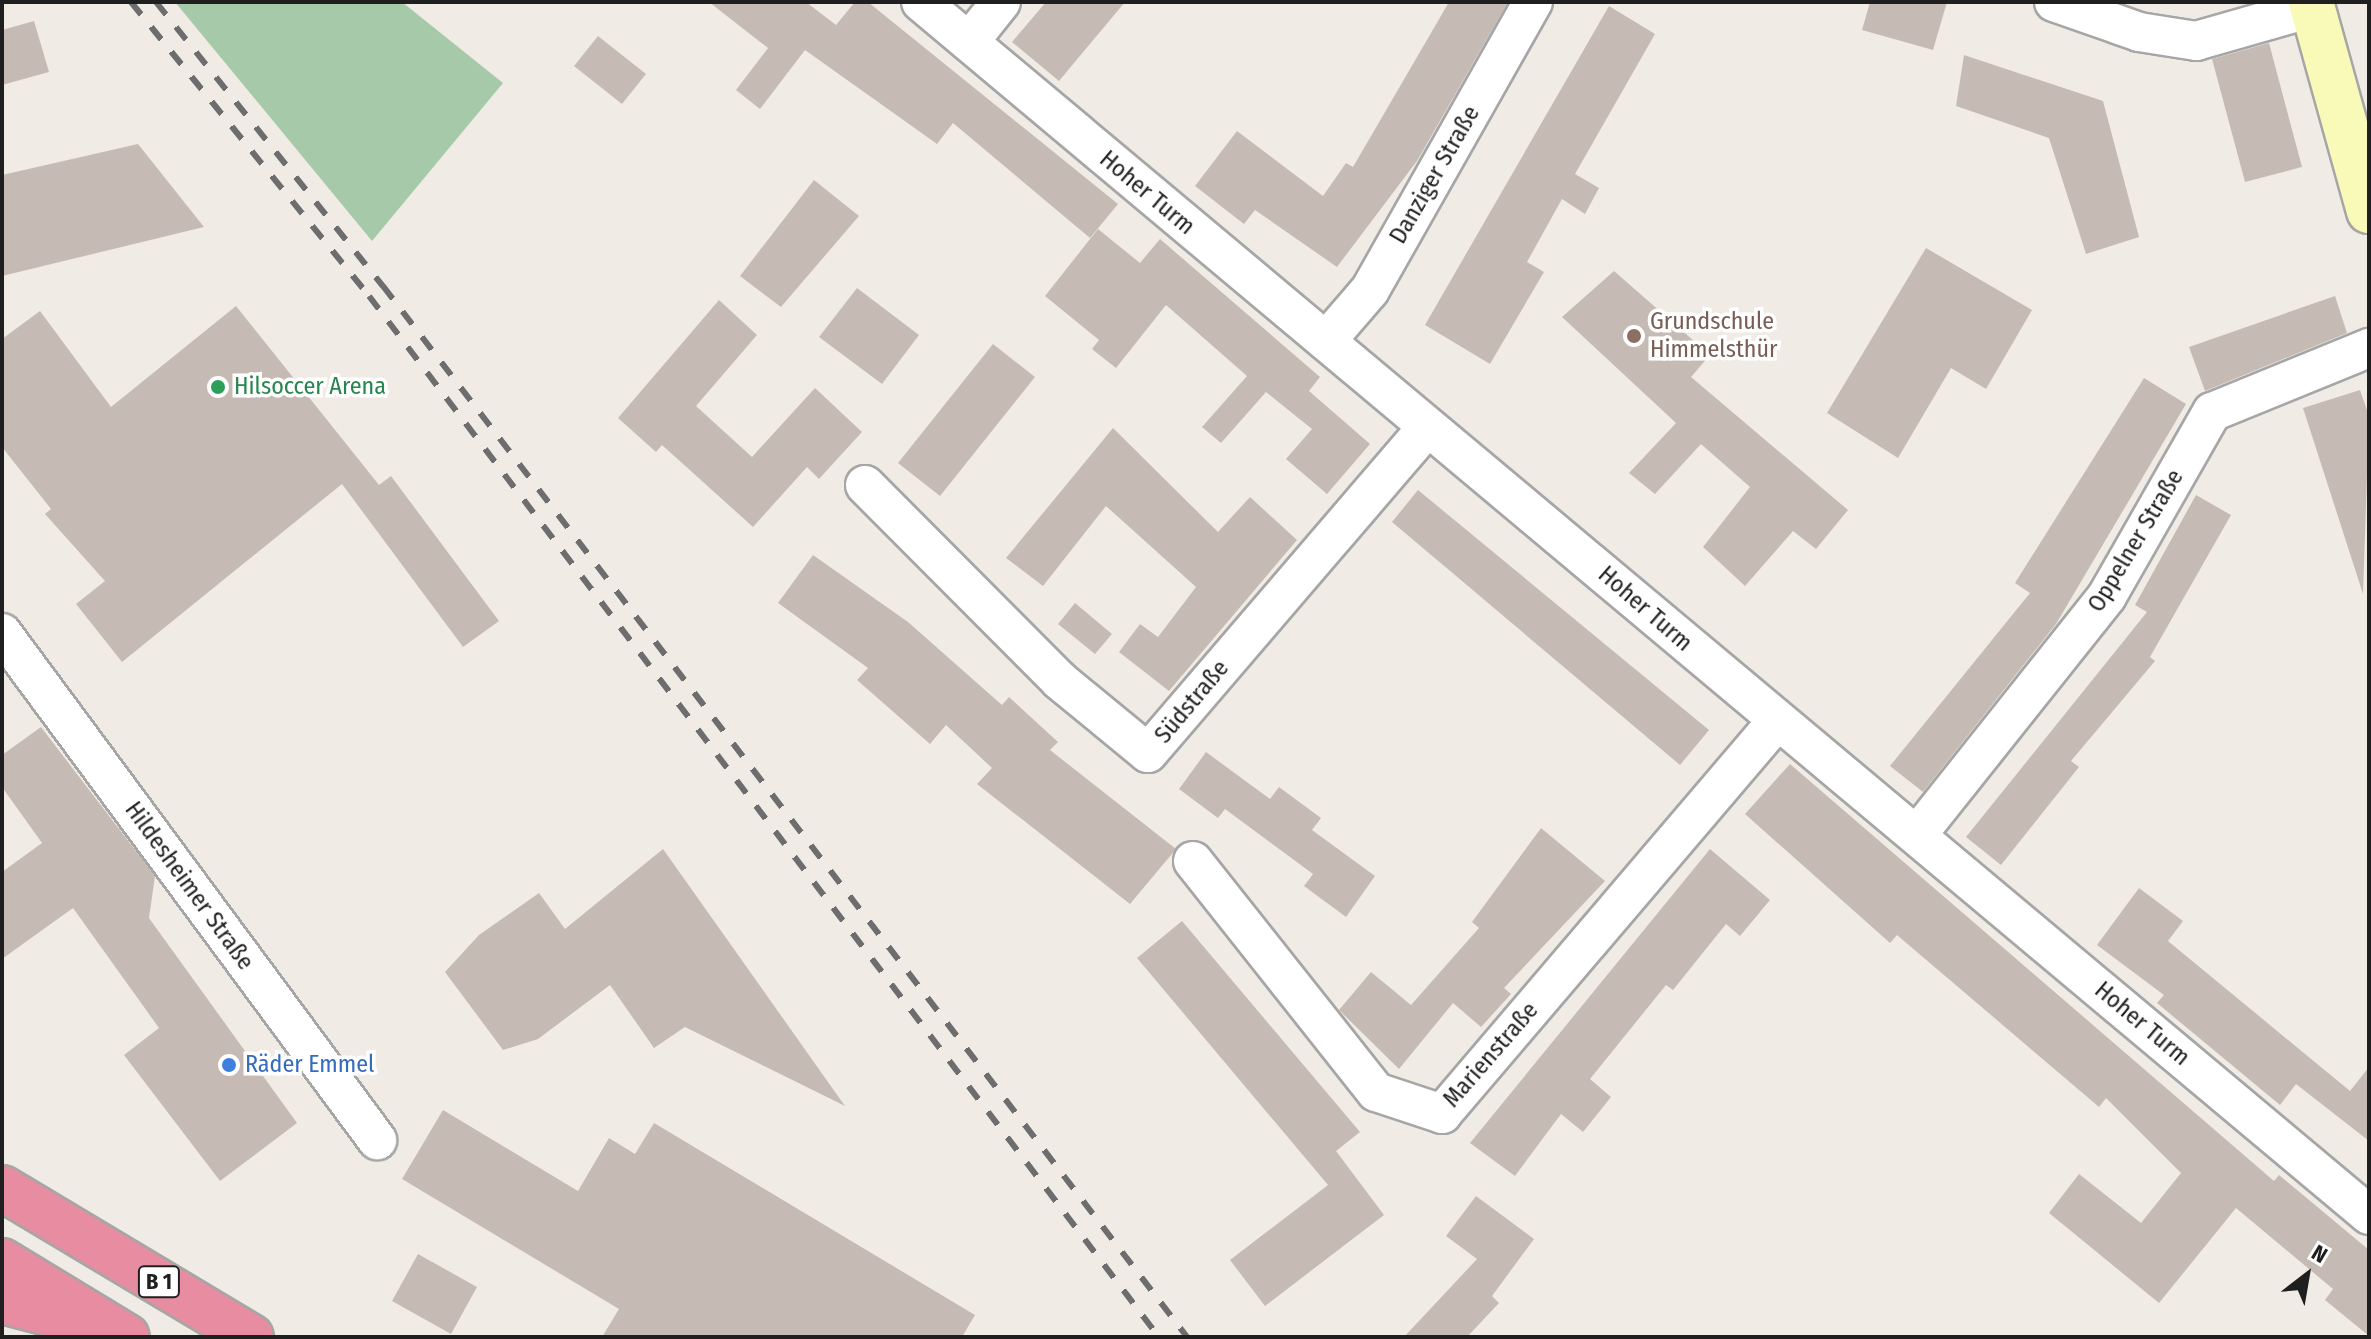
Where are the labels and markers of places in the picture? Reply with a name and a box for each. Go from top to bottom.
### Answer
place label: Grundschule Himmelsthür [1650,308,1777,364]
marker: Grundschule Himmelsthür [1625,327,1643,345]
place label: Hilsoccer Arena [234,373,386,401]
marker: Hilsoccer Arena [209,378,227,396]
place label: Räder Emmel [245,1051,374,1079]
marker: Räder Emmel [220,1056,238,1074]

